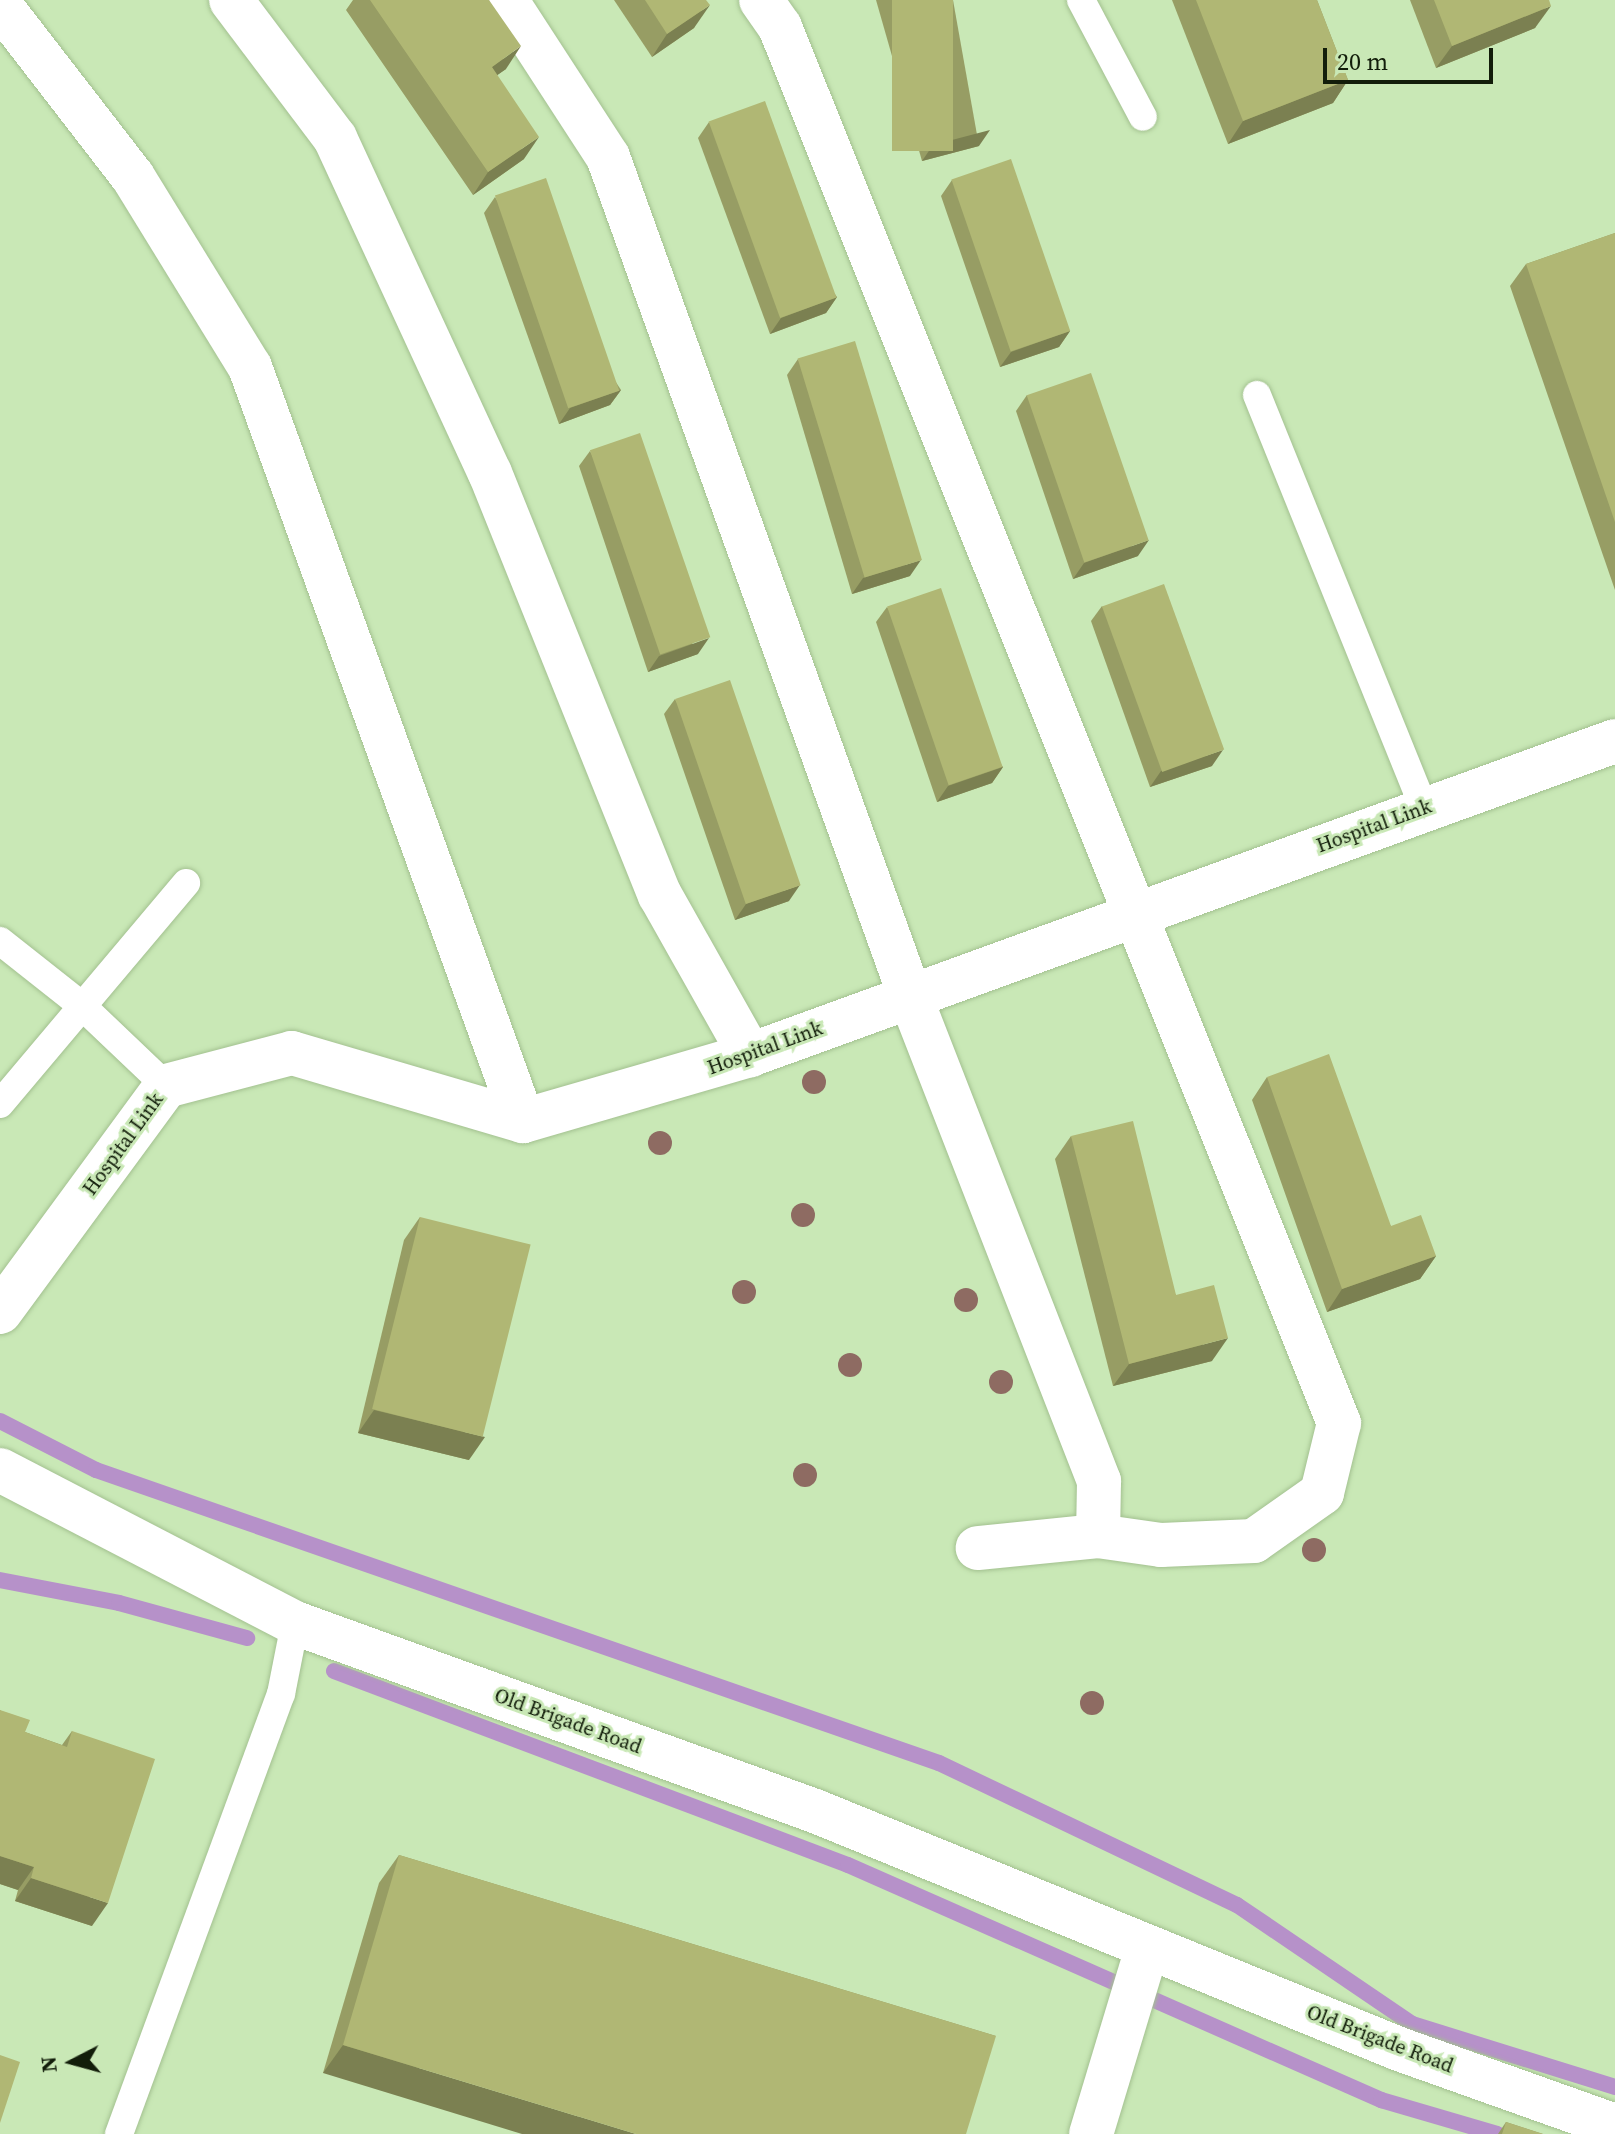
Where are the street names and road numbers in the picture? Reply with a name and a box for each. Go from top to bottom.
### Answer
street label: Hospital Link [1313,794,1435,858]
street label: Hospital Link [704,1016,826,1080]
street label: Hospital Link [78,1088,168,1200]
street label: Old Brigade Road [491,1683,645,1759]
street label: Old Brigade Road [1303,2000,1457,2078]

